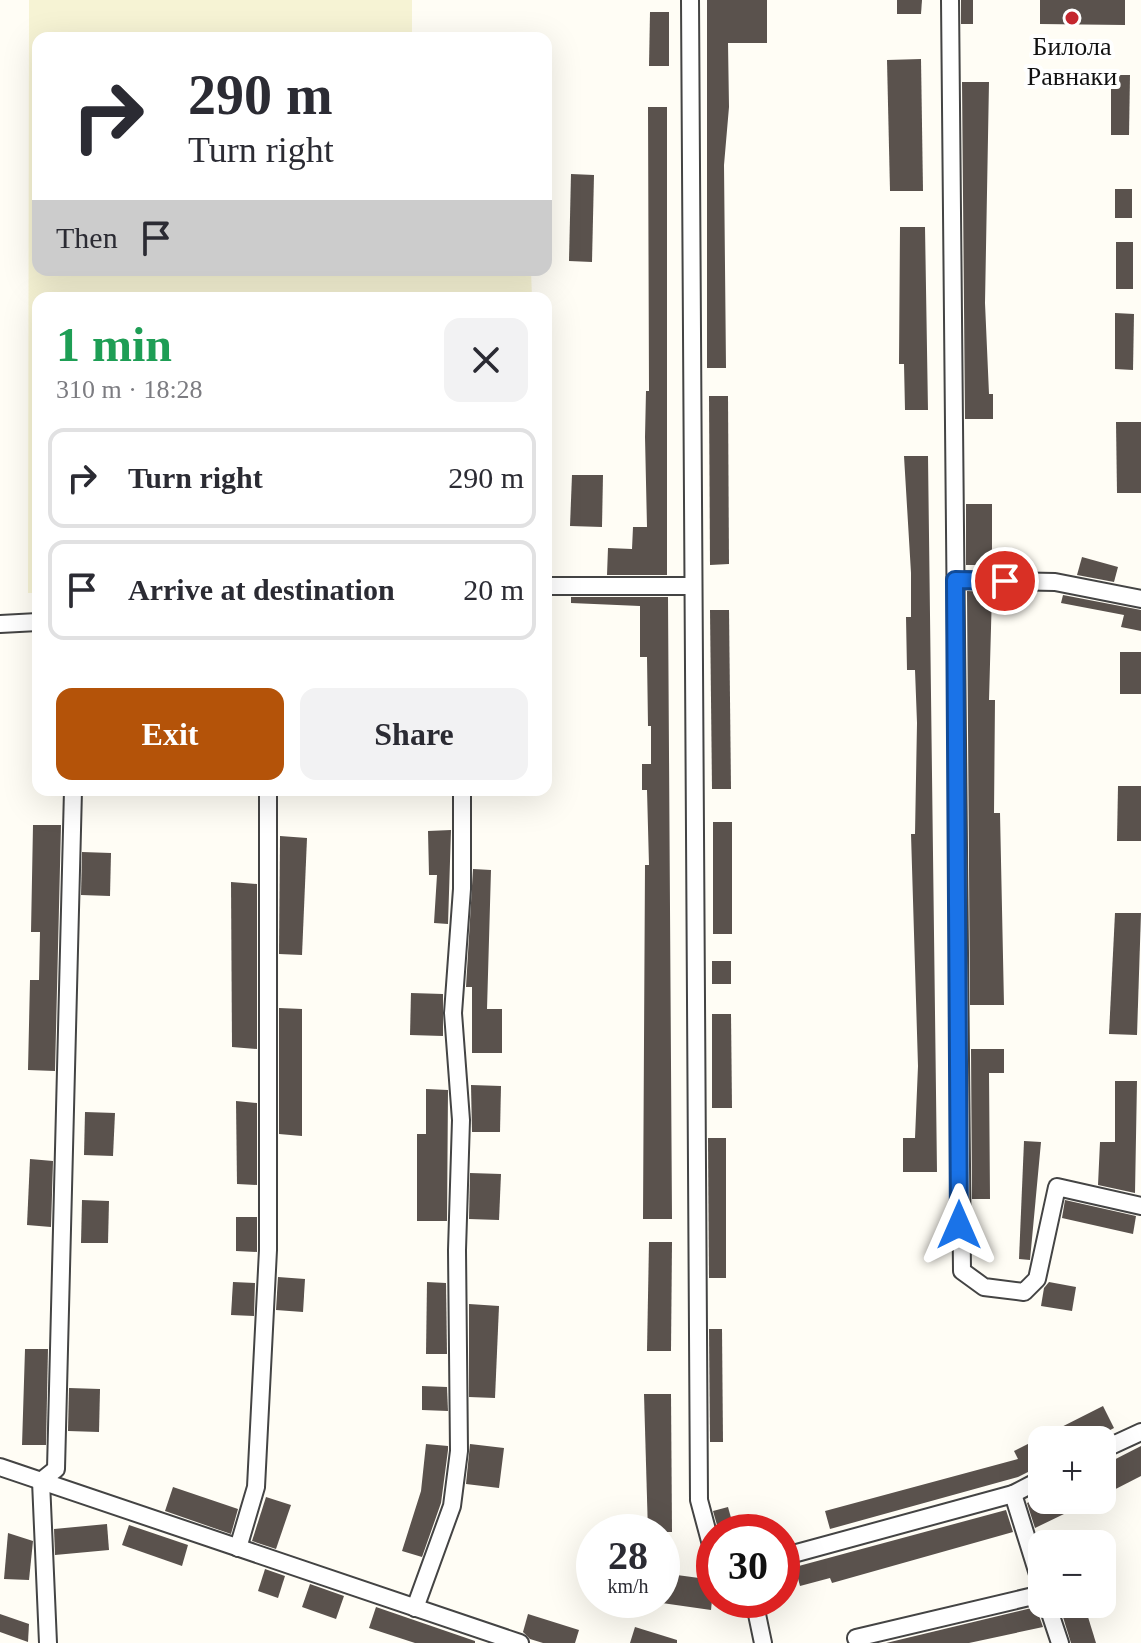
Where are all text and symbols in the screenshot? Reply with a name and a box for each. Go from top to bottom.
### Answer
marker: Билола Равнаки [1063,9,1081,27]
place label: Билола Равнаки [1027,32,1117,91]
icon: right [56,64,160,168]
text: 290 m [188,64,333,126]
text: Turn right [188,130,334,170]
icon: arrive [134,216,178,260]
text: Then [56,221,118,254]
text: 1 min [56,318,172,371]
button: close [444,318,528,402]
text: 310 m · 18:28 [56,375,203,404]
icon: right [60,456,104,500]
text: Turn right [128,461,263,494]
text: 290 m [448,461,524,494]
pin [971,547,1039,615]
icon: arrive [983,559,1027,603]
icon: arrive [60,568,104,612]
text: Arrive at destination [128,573,395,606]
text: 20 m [463,573,524,606]
button: Exit [56,688,284,780]
button: Share [300,688,528,780]
position arrow [917,1183,1001,1267]
map controls [1028,1426,1116,1618]
button: + [1028,1426,1116,1514]
speed limit sign: 30 [696,1514,800,1618]
button: − [1028,1530,1116,1618]
text: 28 [608,1533,648,1578]
text: km/h [607,1575,649,1597]

